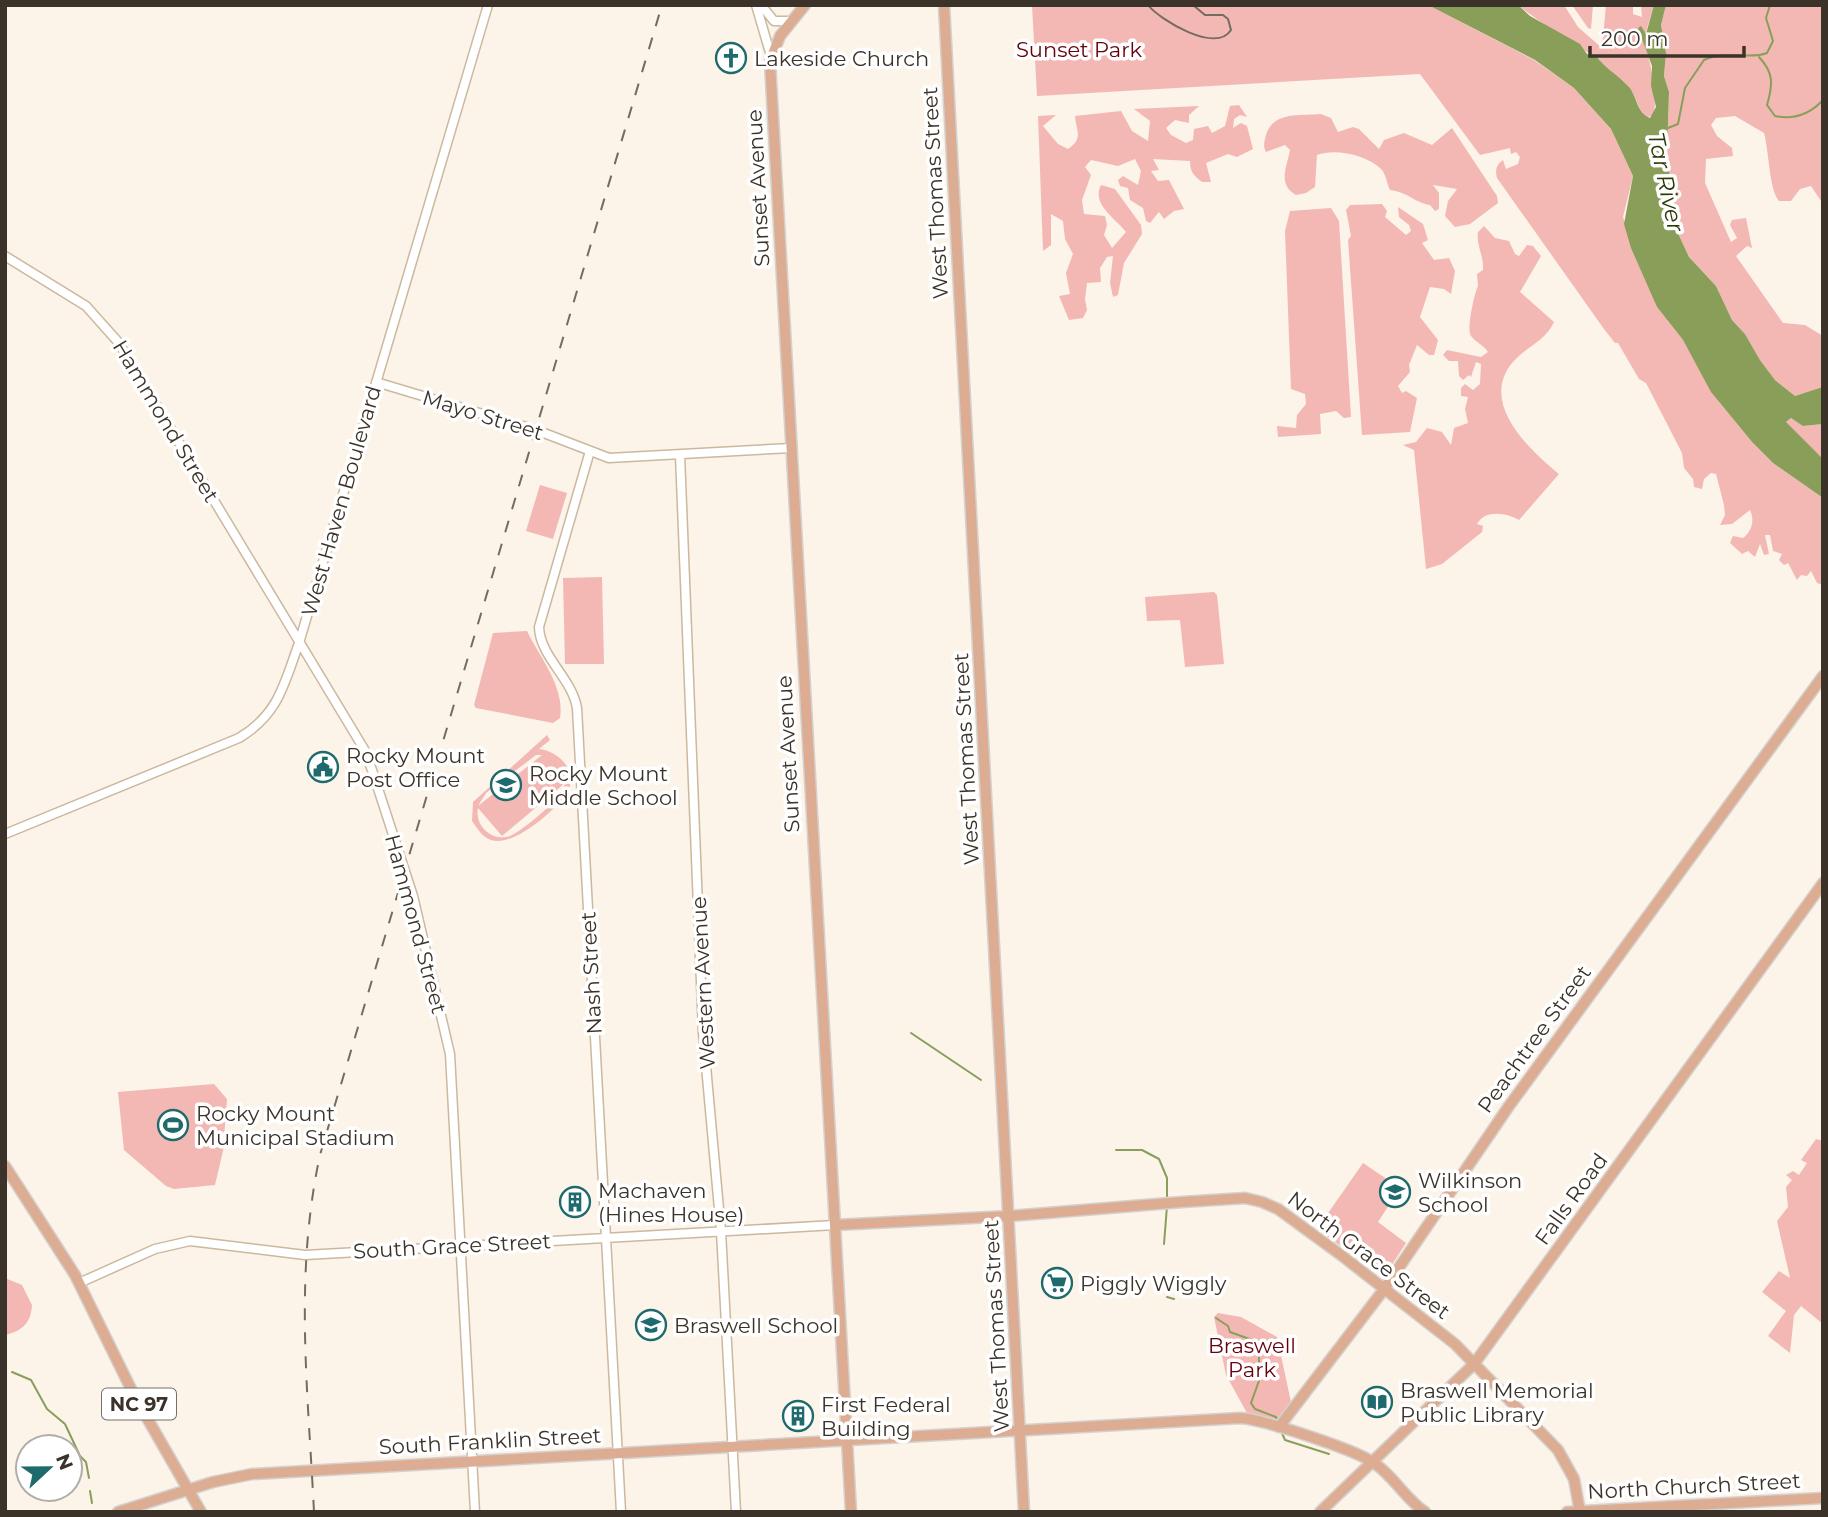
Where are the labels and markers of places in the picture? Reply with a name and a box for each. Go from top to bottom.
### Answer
church icon: Lakeside Church [714,41,748,75]
place label: Lakeside Church [754,46,929,71]
place label: Rocky Mount Post Office [346,743,485,792]
public building icon: Rocky Mount Post Office [306,750,340,784]
place label: Rocky Mount Middle School [529,761,678,810]
school or university icon: Rocky Mount Middle School [489,768,523,802]
place label: Rocky Mount Municipal Stadium [196,1101,395,1150]
sports icon: Rocky Mount Municipal Stadium [156,1108,190,1142]
place label: Wilkinson School [1418,1168,1522,1217]
school or university icon: Wilkinson School [1378,1175,1412,1209]
place label: Machaven (Hines House) [598,1178,744,1227]
building icon: Machaven (Hines House) [558,1185,592,1219]
supermarket icon: Piggly Wiggly [1040,1266,1074,1300]
place label: Piggly Wiggly [1080,1271,1227,1296]
school or university icon: Braswell School [634,1308,668,1342]
place label: Braswell School [674,1313,838,1338]
place label: Braswell Memorial Public Library [1400,1378,1594,1427]
library icon: Braswell Memorial Public Library [1360,1385,1394,1419]
place label: First Federal Building [821,1392,951,1441]
building icon: First Federal Building [781,1399,815,1433]

